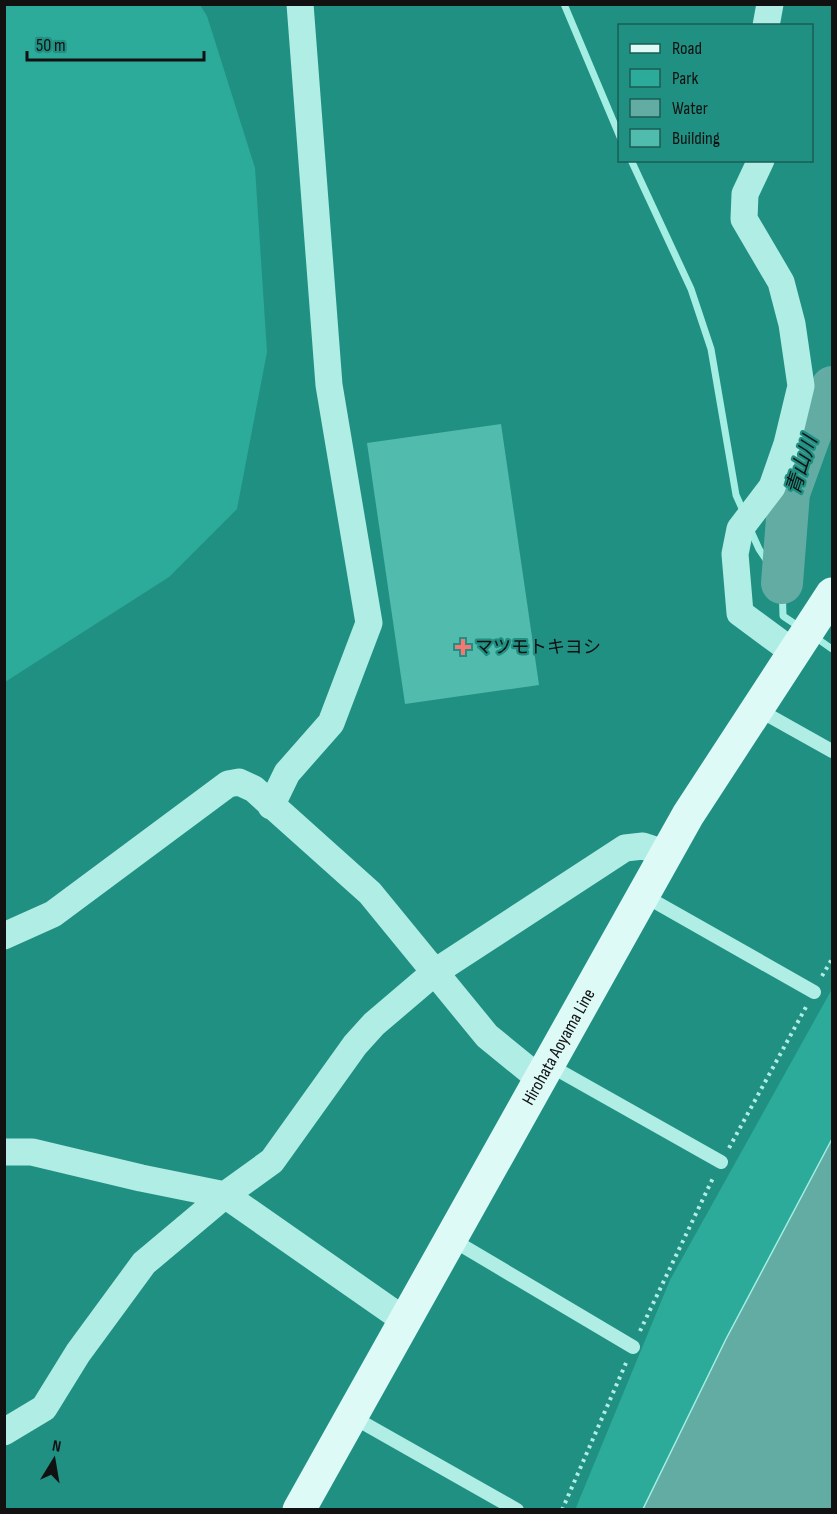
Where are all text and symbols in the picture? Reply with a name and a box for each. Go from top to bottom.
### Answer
scale bar [27,24,204,62]
legend [618,24,813,162]
text: 50 m [36,35,66,56]
text: Road [672,38,702,59]
text: Park [672,68,698,89]
text: Water [672,98,708,119]
text: Building [672,128,720,149]
water label: 青山川 [781,431,823,498]
place label: マツモトキヨシ [475,637,601,658]
marker: マツモトキヨシ [456,640,470,654]
street label: Hirohata Aoyama Line [518,985,600,1109]
north arrow [24,1430,84,1490]
text: N [51,1437,63,1457]

